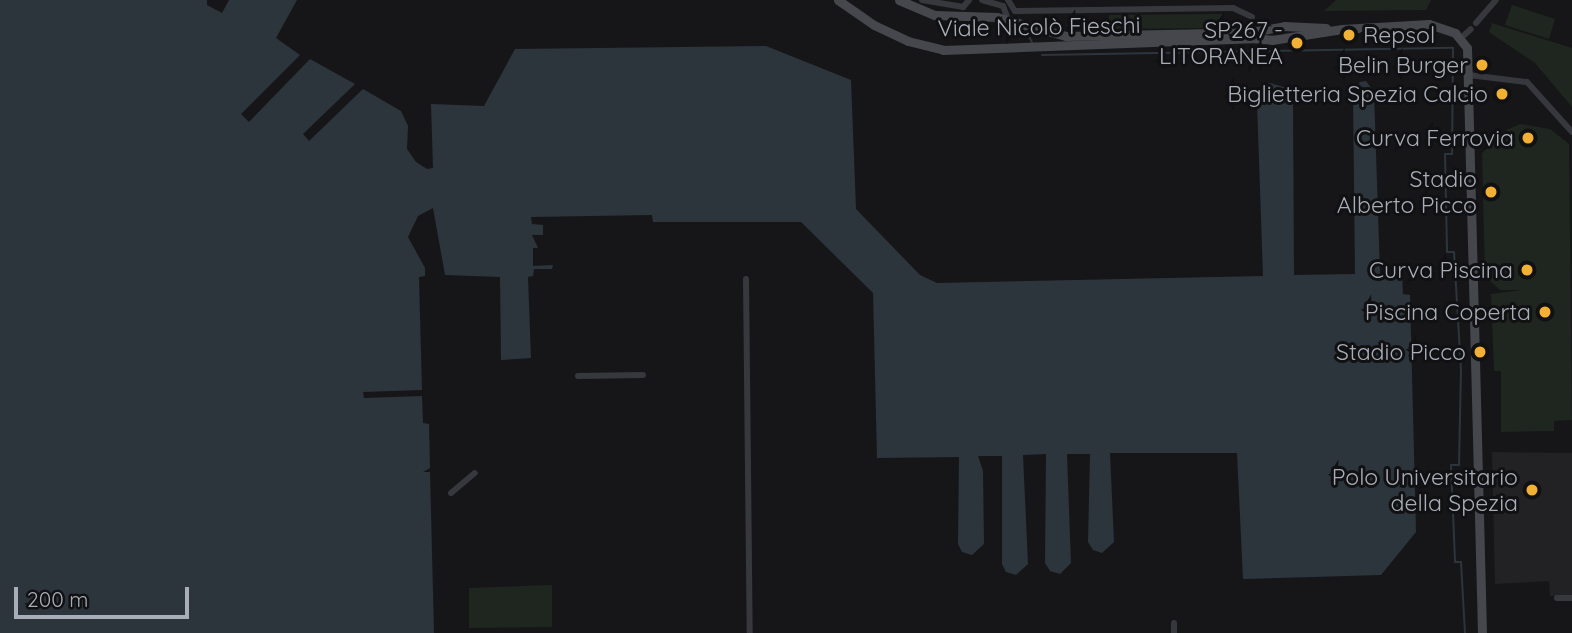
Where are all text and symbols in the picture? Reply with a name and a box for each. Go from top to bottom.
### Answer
street label: Viale Nicolò Fieschi [937,11,1141,43]
place label: SP267 - LITORANEA [1159,16,1283,70]
place label: Repsol [1363,21,1435,49]
marker: Repsol [1341,27,1357,43]
marker: SP267 - LITORANEA [1289,35,1305,51]
place label: Belin Burger [1338,51,1468,79]
marker: Belin Burger [1474,57,1490,73]
place label: Biglietteria Spezia Calcio [1227,80,1488,108]
marker: Biglietteria Spezia Calcio [1494,86,1510,102]
place label: Curva Ferrovia [1356,124,1514,152]
marker: Curva Ferrovia [1520,130,1536,146]
place label: Stadio Alberto Picco [1337,165,1477,219]
marker: Stadio Alberto Picco [1483,184,1499,200]
place label: Curva Piscina [1369,256,1513,284]
marker: Curva Piscina [1519,262,1535,278]
place label: Piscina Coperta [1365,298,1531,326]
marker: Piscina Coperta [1537,304,1553,320]
place label: Stadio Picco [1336,338,1466,366]
marker: Stadio Picco [1472,344,1488,360]
place label: Polo Universitario della Spezia [1332,463,1518,517]
marker: Polo Universitario della Spezia [1524,482,1540,498]
scale bar [18,574,192,618]
text: 200 m [27,586,89,612]

